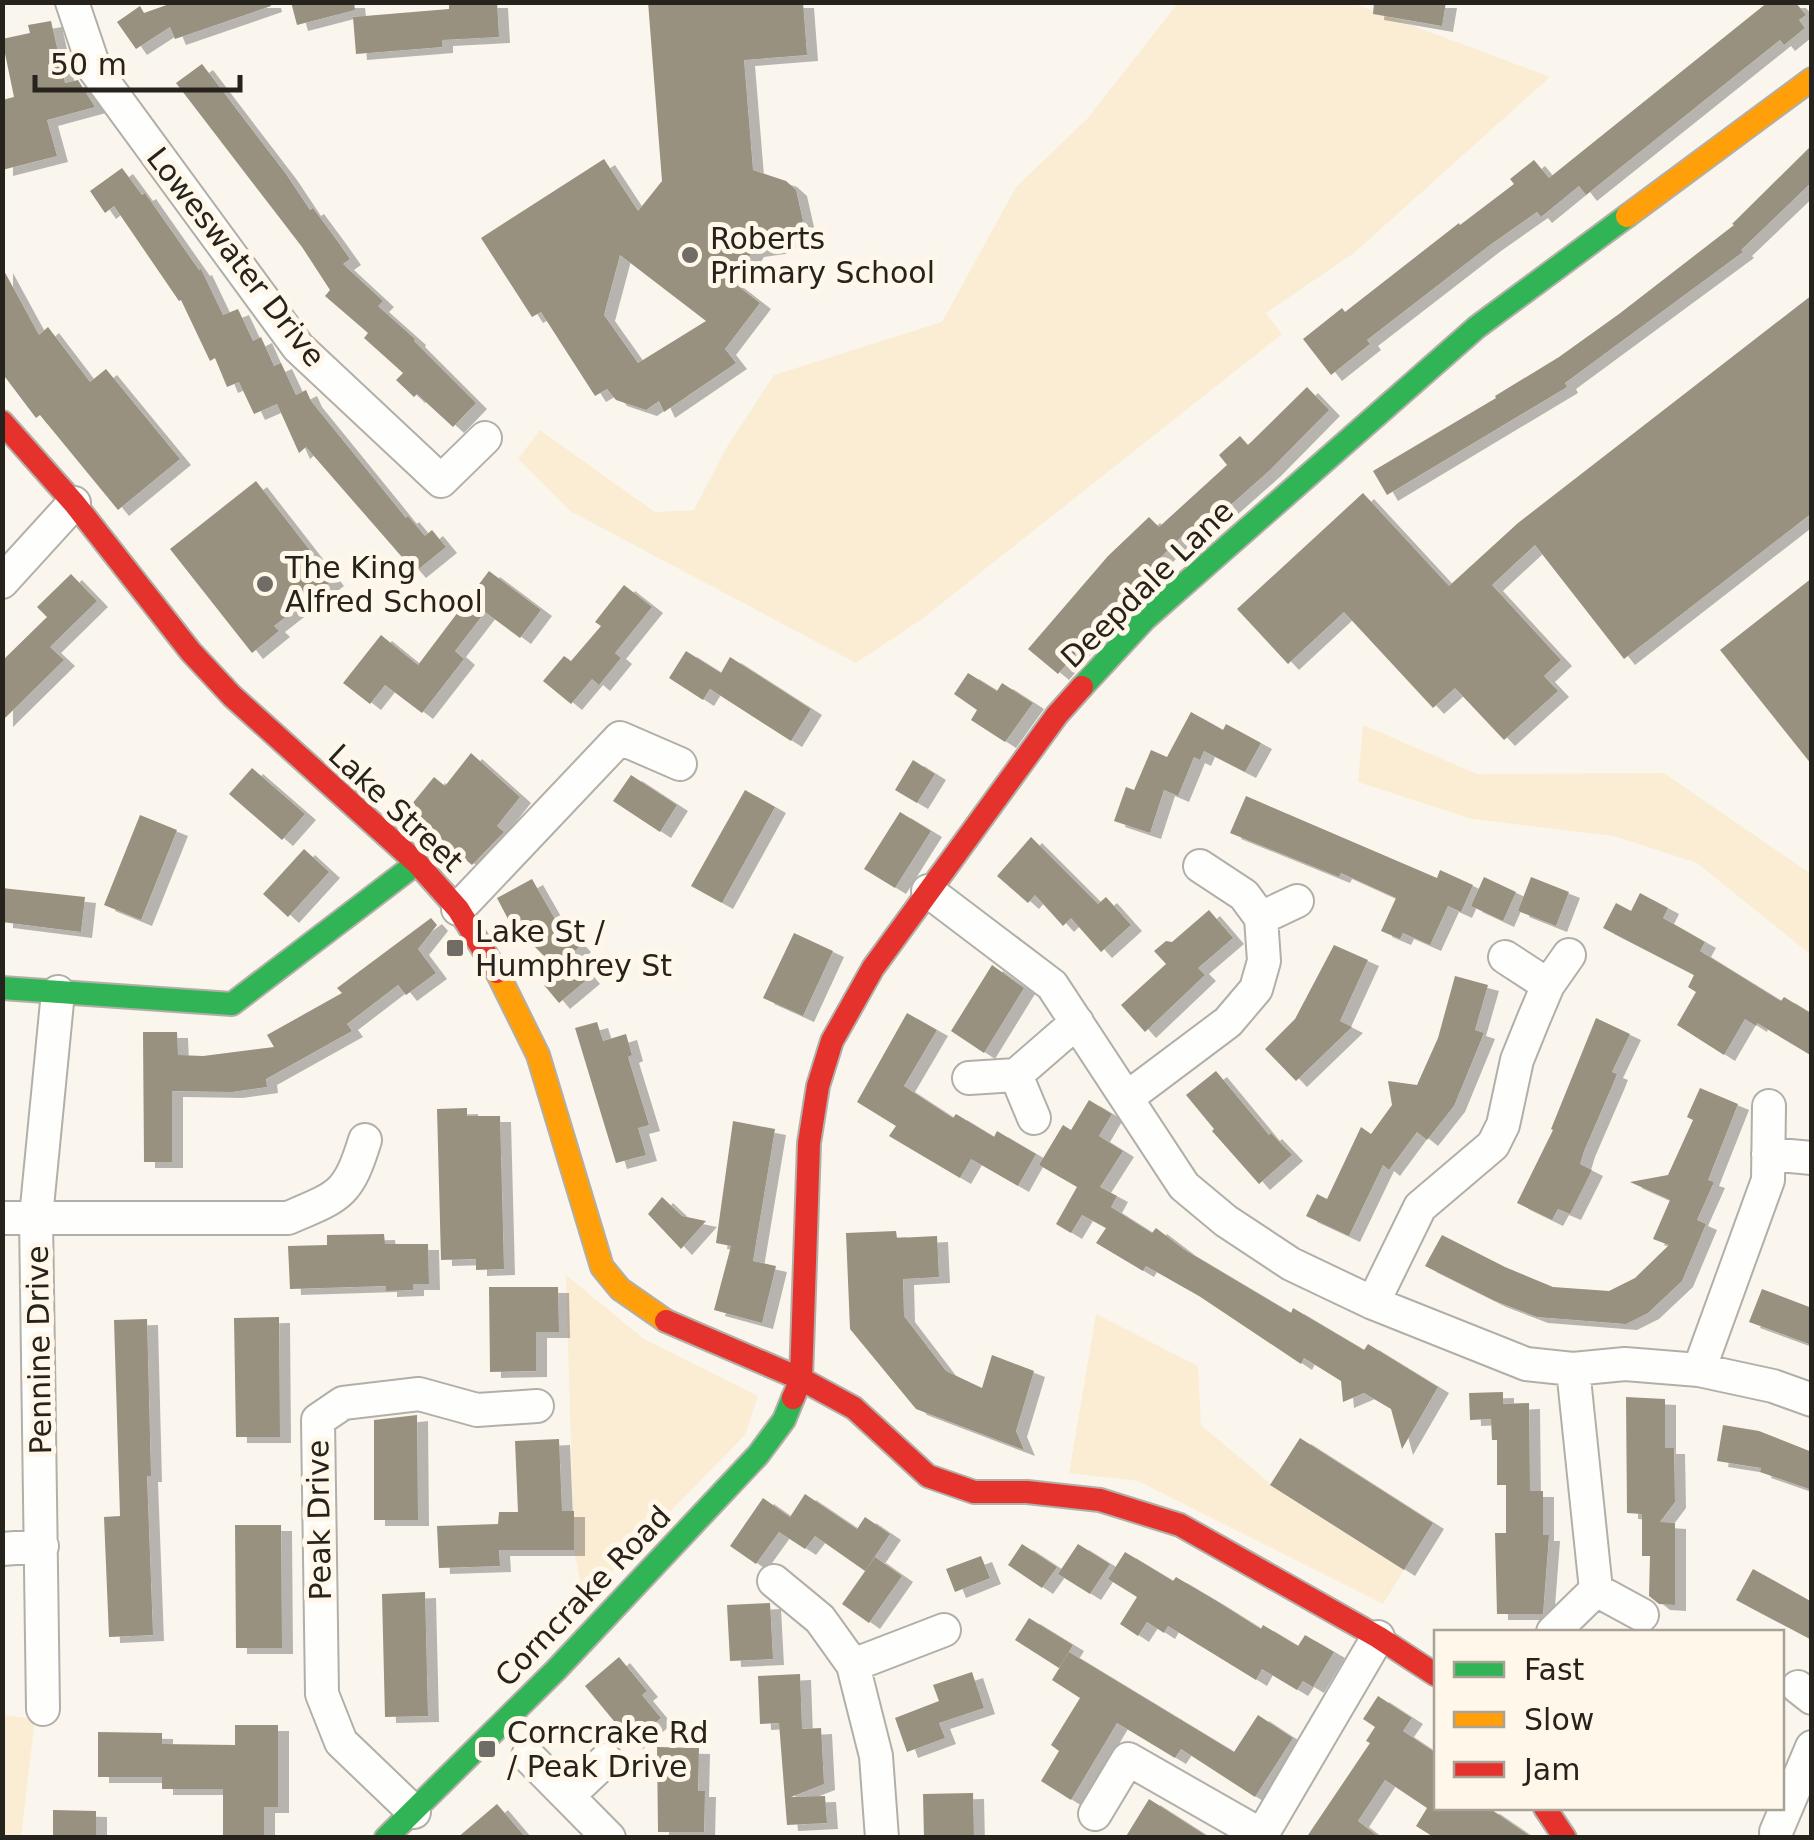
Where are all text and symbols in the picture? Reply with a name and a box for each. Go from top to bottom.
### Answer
scale bar [35,30,240,92]
text: 50 m [50,47,127,82]
street label: Loweswater Drive [140,141,332,373]
place label: Roberts Primary School [710,221,935,290]
marker: Roberts Primary School [679,244,701,266]
street label: Deepdale Lane [1054,493,1240,675]
place label: The King Alfred School [284,550,483,619]
marker: The King Alfred School [254,573,276,595]
street label: Lake Street [322,737,470,879]
place label: Lake St / Humphrey St [475,914,672,983]
marker: Lake St / Humphrey St [444,937,466,959]
street label: Pennine Drive [20,1245,58,1455]
street label: Peak Drive [300,1439,338,1601]
street label: Corncrake Road [488,1499,678,1693]
legend [1434,1630,1784,1810]
text: Fast [1524,1652,1585,1687]
text: Slow [1524,1702,1594,1737]
place label: Corncrake Rd / Peak Drive [507,1715,709,1784]
marker: Corncrake Rd / Peak Drive [476,1738,498,1760]
text: Jam [1522,1752,1580,1787]

